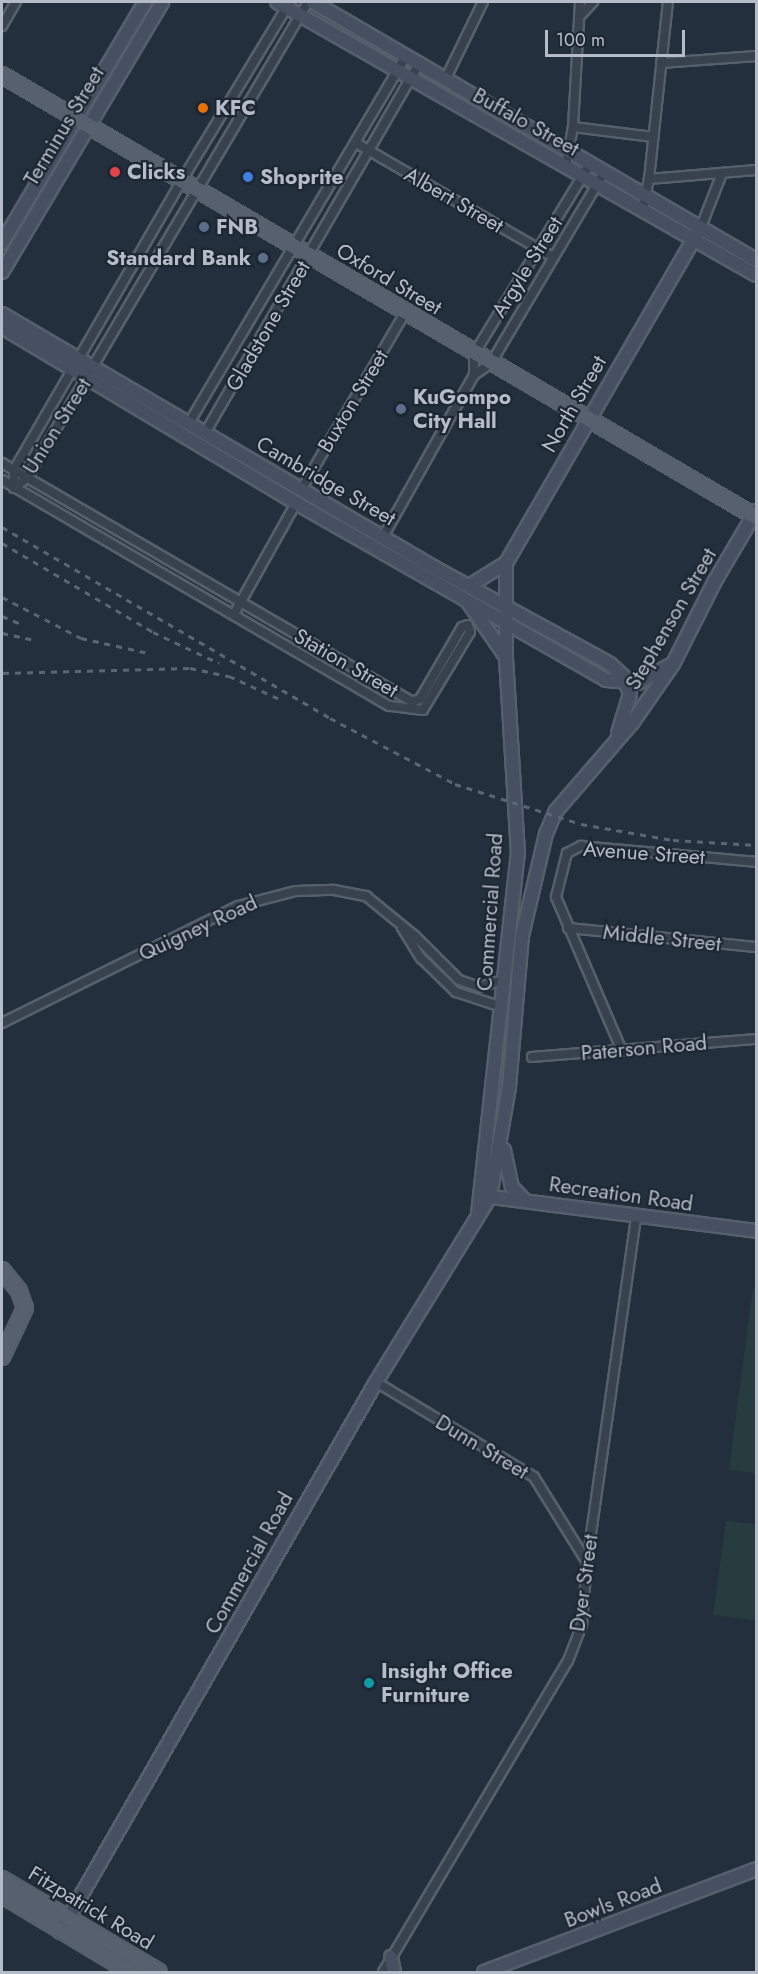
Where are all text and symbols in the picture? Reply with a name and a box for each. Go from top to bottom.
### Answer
scale bar [548,18,688,56]
text: 100 m [556,27,605,53]
street label: Terminus Street [19,62,109,190]
street label: Buffalo Street [468,82,584,162]
place label: KFC [215,95,256,121]
marker: KFC [196,101,210,115]
place label: Clicks [127,159,185,185]
street label: Albert Street [400,162,508,238]
place label: Shoprite [260,164,344,190]
marker: Clicks [108,165,122,179]
marker: Shoprite [241,170,255,184]
street label: Argyle Street [486,212,568,322]
place label: FNB [216,214,258,240]
marker: FNB [197,220,211,234]
street label: Oxford Street [332,238,446,320]
place label: Standard Bank [106,245,251,271]
marker: Standard Bank [256,251,270,265]
street label: Gladstone Street [220,256,316,396]
street label: Buxton Street [312,345,394,457]
street label: North Street [536,351,612,457]
street label: Union Street [18,373,96,479]
place label: KuGompo City Hall [413,384,511,434]
marker: KuGompo City Hall [394,402,408,416]
street label: Cambridge Street [252,431,400,531]
street label: Stephenson Street [620,544,722,694]
street label: Station Street [289,623,403,703]
street label: Commercial Road [472,832,508,992]
street label: Avenue Street [582,836,706,870]
street label: Quigney Road [135,890,261,966]
street label: Middle Street [602,919,722,957]
street label: Paterson Road [580,1030,708,1066]
street label: Recreation Road [547,1171,695,1217]
street label: Dunn Street [431,1409,533,1485]
street label: Commercial Road [200,1488,298,1638]
street label: Dyer Street [565,1533,603,1633]
place label: Insight Office Furniture [381,1658,513,1708]
marker: Insight Office Furniture [362,1676,376,1690]
street label: Fitzpatrick Road [24,1861,158,1955]
street label: Bowls Road [561,1873,665,1933]

